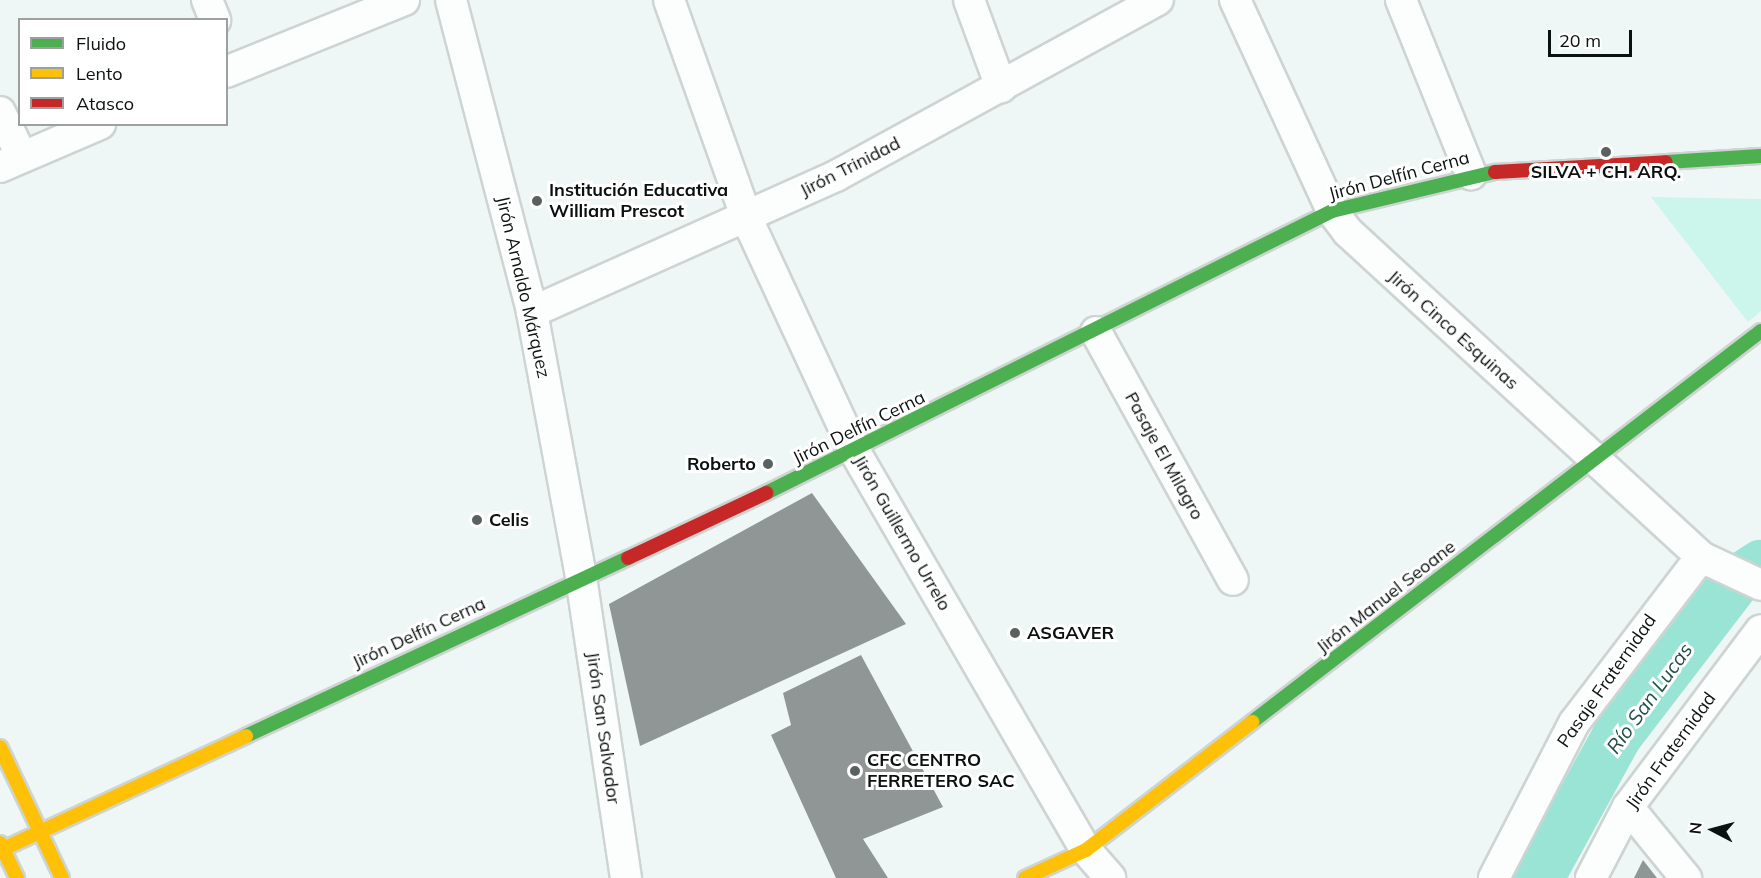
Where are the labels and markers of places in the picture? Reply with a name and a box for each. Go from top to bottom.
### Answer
marker: SILVA + CH. ARQ. [1599,145,1613,159]
place label: SILVA + CH. ARQ. [1531,161,1681,183]
place label: Institución Educativa William Prescot [549,180,728,222]
marker: Institución Educativa William Prescot [530,194,544,208]
place label: Roberto [687,453,756,475]
marker: Roberto [761,457,775,471]
place label: Celis [489,509,529,531]
marker: Celis [470,513,484,527]
place label: ASGAVER [1027,622,1114,644]
marker: ASGAVER [1008,626,1022,640]
place label: CFC CENTRO FERRETERO SAC [867,750,1014,792]
marker: CFC CENTRO FERRETERO SAC [848,764,862,778]

